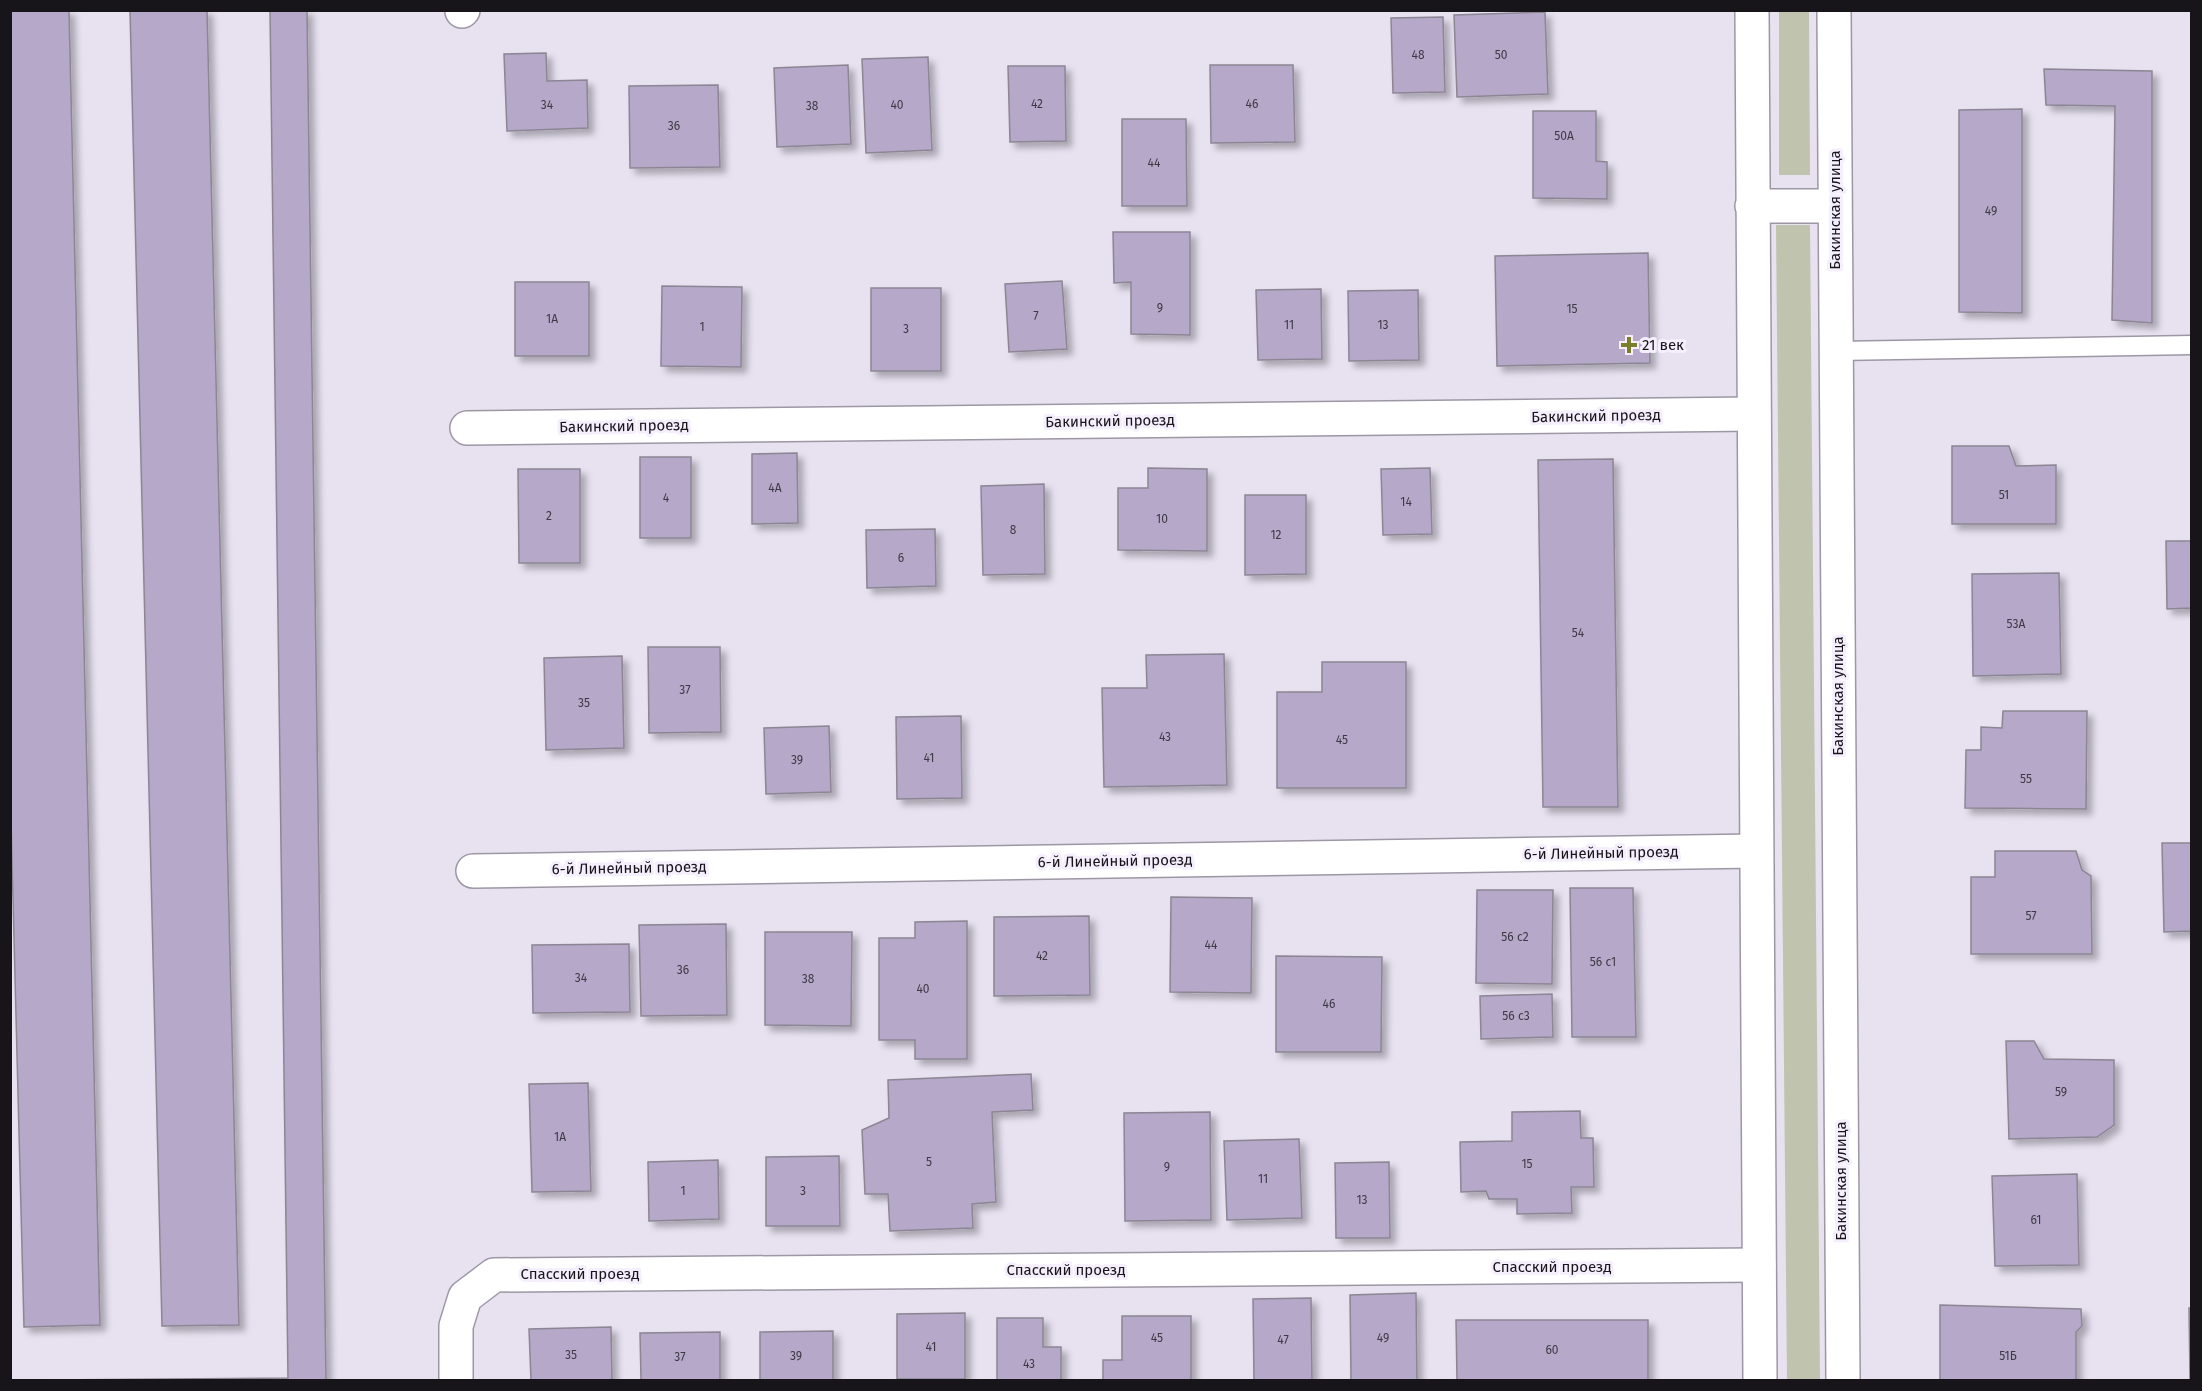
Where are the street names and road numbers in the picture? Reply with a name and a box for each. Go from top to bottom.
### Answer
street label: Бакинская улица [1826,150,1844,270]
street label: Бакинский проезд [1531,406,1661,426]
street label: Бакинский проезд [1045,411,1175,431]
street label: Бакинский проезд [559,416,689,436]
street label: Бакинская улица [1829,636,1847,756]
street label: 6-й Линейный проезд [1523,843,1679,863]
street label: 6-й Линейный проезд [1037,851,1193,871]
street label: 6-й Линейный проезд [551,858,707,878]
street label: Бакинская улица [1832,1121,1850,1241]
street label: Спасский проезд [1492,1258,1612,1276]
street label: Спасский проезд [1006,1261,1126,1279]
street label: Спасский проезд [520,1265,640,1283]

